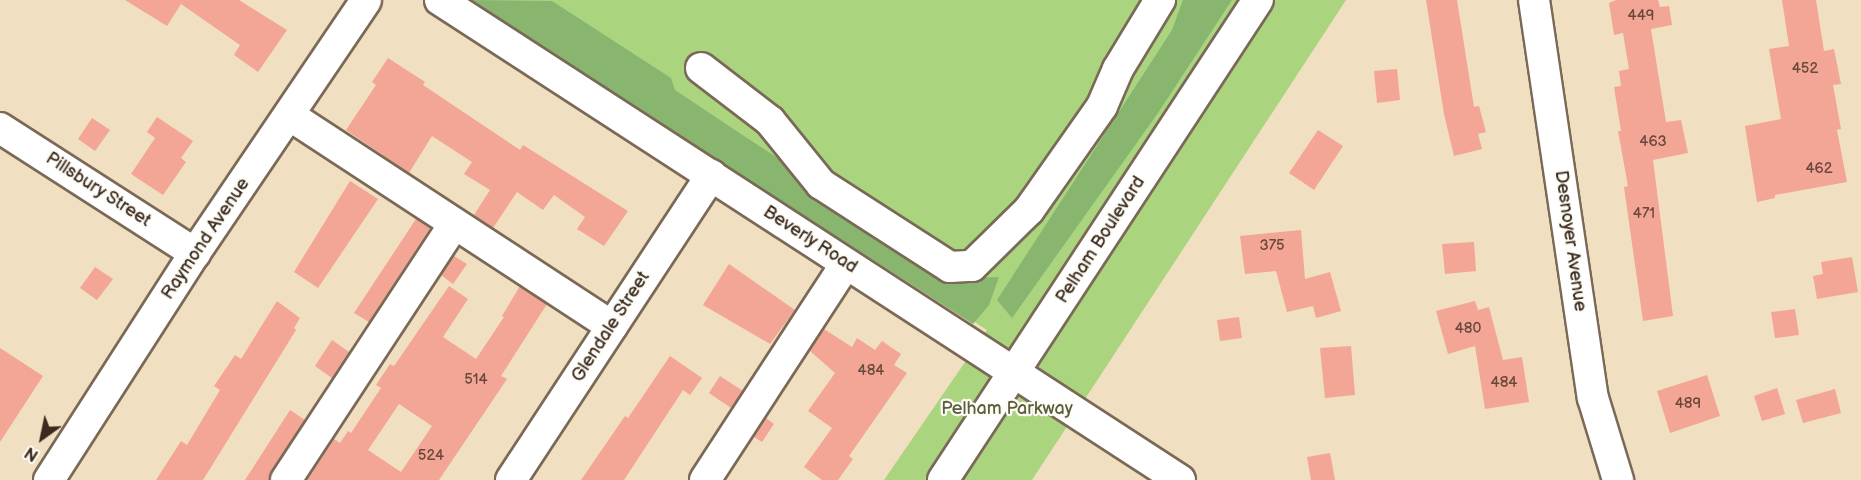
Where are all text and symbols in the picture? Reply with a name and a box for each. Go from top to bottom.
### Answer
house number: 449 [1628,7,1654,25]
house number: 452 [1792,60,1818,78]
house number: 463 [1639,133,1667,151]
street label: Pillsbury Street [41,148,155,232]
house number: 462 [1805,160,1833,178]
street label: Desnoyer Avenue [1549,169,1591,313]
street label: Pelham Boulevard [1052,172,1150,308]
street label: Raymond Avenue [157,174,255,304]
street label: Beverly Road [758,201,862,279]
house number: 471 [1633,205,1655,223]
house number: 375 [1259,237,1285,255]
street label: Glendale Street [567,268,655,386]
house number: 480 [1455,320,1481,338]
house number: 484 [857,362,885,380]
house number: 514 [464,371,488,389]
house number: 484 [1490,374,1518,392]
house number: 489 [1675,395,1701,413]
park label: Pelham Parkway [941,398,1073,420]
north arrow [12,408,72,468]
text: N [22,442,42,465]
house number: 524 [418,447,444,465]

